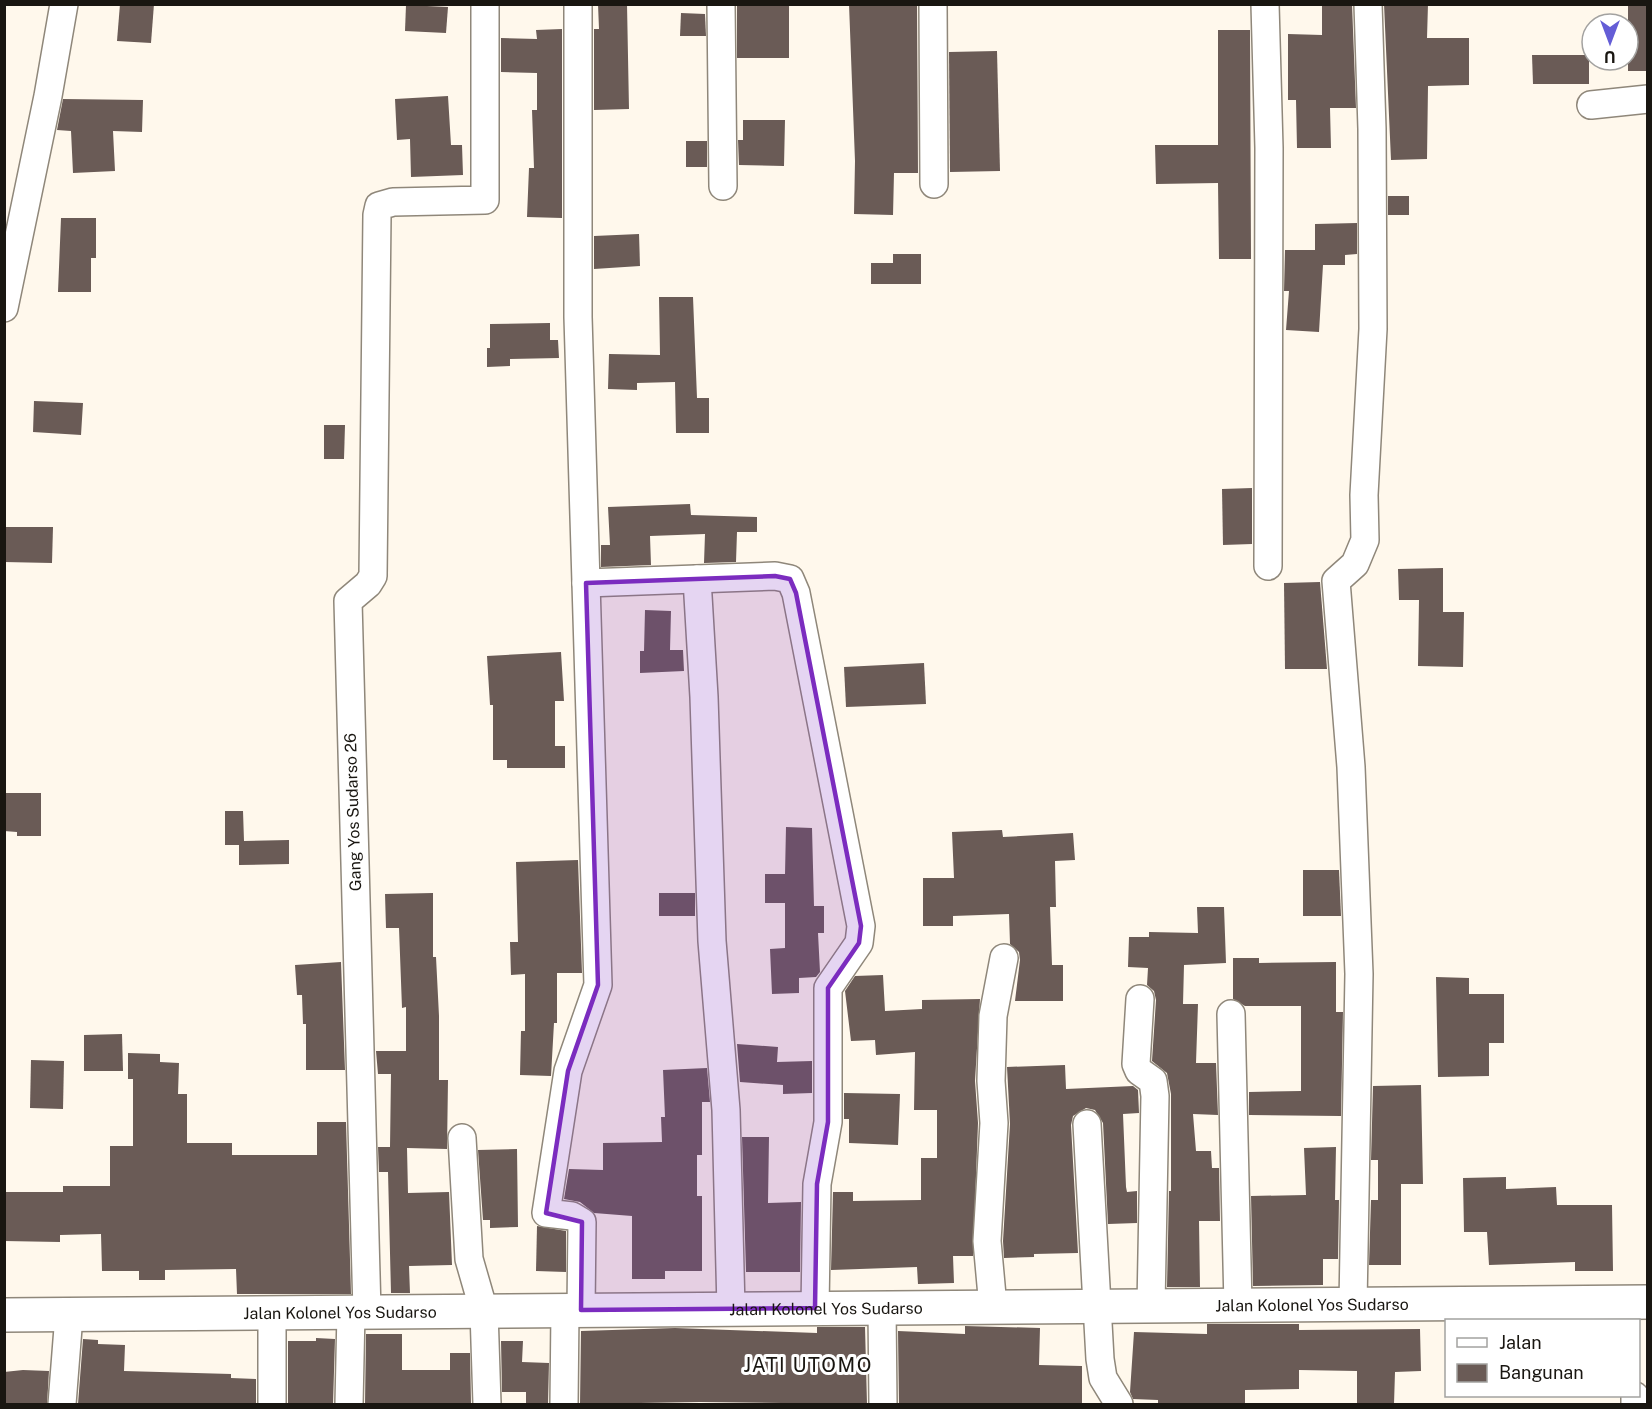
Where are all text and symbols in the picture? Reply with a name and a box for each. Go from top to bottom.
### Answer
north arrow [1580,12,1640,72]
text: U [1604,47,1616,66]
street label: Gang Yos Sudarso 26 [341,733,365,891]
street label: Jalan Kolonel Yos Sudarso [1215,1294,1409,1315]
street label: Jalan Kolonel Yos Sudarso [729,1298,923,1319]
street label: Jalan Kolonel Yos Sudarso [243,1302,437,1323]
legend [1445,1319,1640,1397]
text: Jalan [1499,1332,1542,1353]
district label: JATI UTOMO [743,1353,873,1377]
text: Bangunan [1499,1362,1584,1383]

